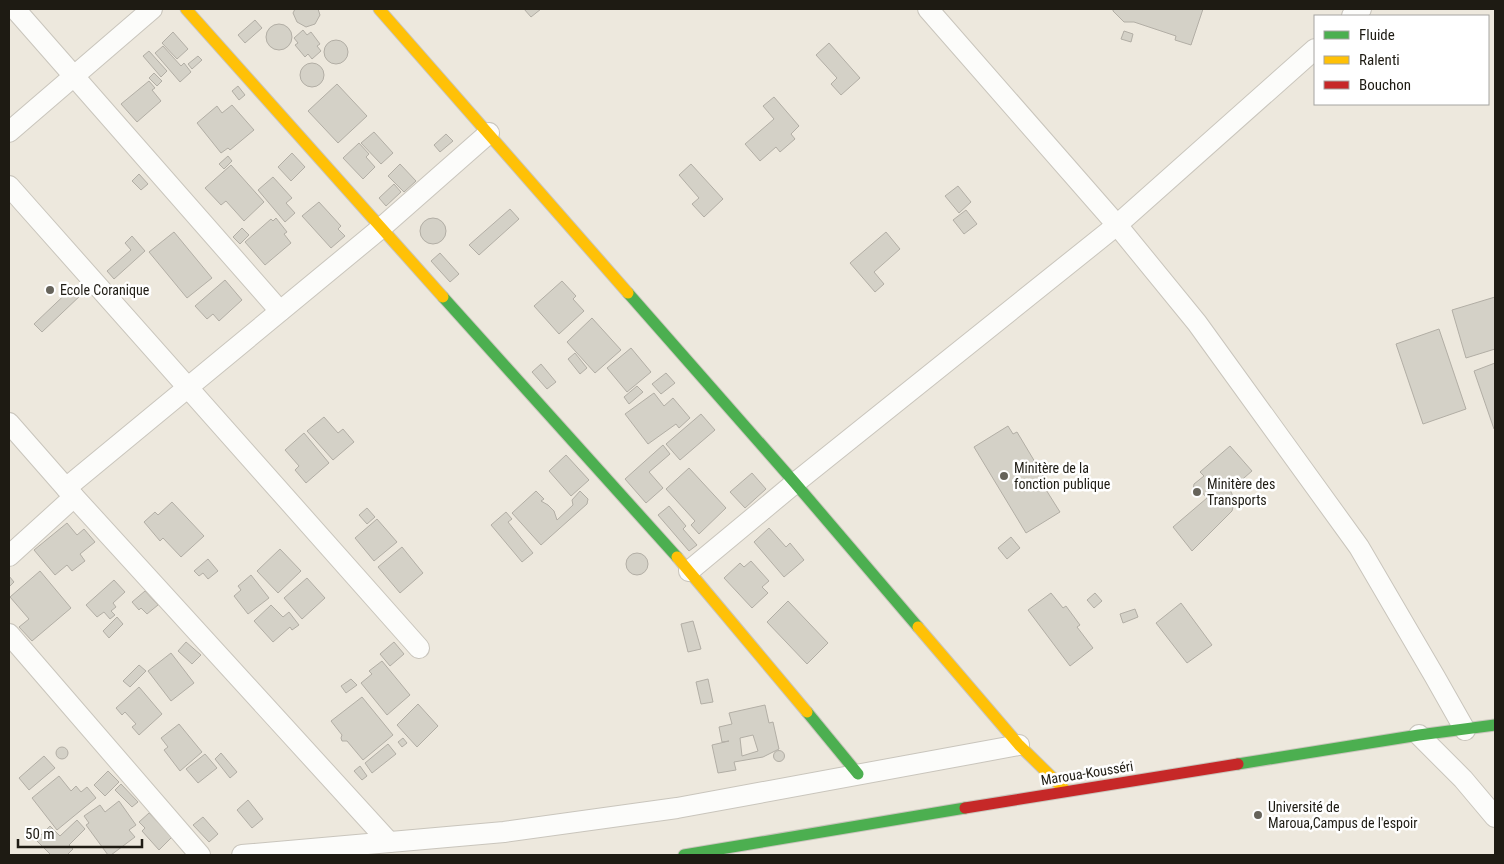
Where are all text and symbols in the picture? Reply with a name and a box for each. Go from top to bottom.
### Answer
legend [1314,15,1489,105]
text: Fluide [1359,26,1395,44]
text: Ralenti [1359,51,1400,69]
text: Bouchon [1359,76,1411,94]
place label: Ecole Coranique [60,282,150,298]
marker: Ecole Coranique [44,284,56,296]
place label: Minitère de la fonction publique [1014,460,1111,492]
marker: Minitère de la fonction publique [998,470,1010,482]
place label: Minitère des Transports [1207,476,1275,508]
marker: Minitère des Transports [1191,486,1203,498]
street label: Maroua-Kousséri [1040,758,1134,788]
place label: Université de Maroua,Campus de l'espoir [1268,799,1417,831]
marker: Université de Maroua,Campus de l'espoir [1252,809,1264,821]
scale bar [18,816,141,848]
text: 50 m [25,825,55,843]

